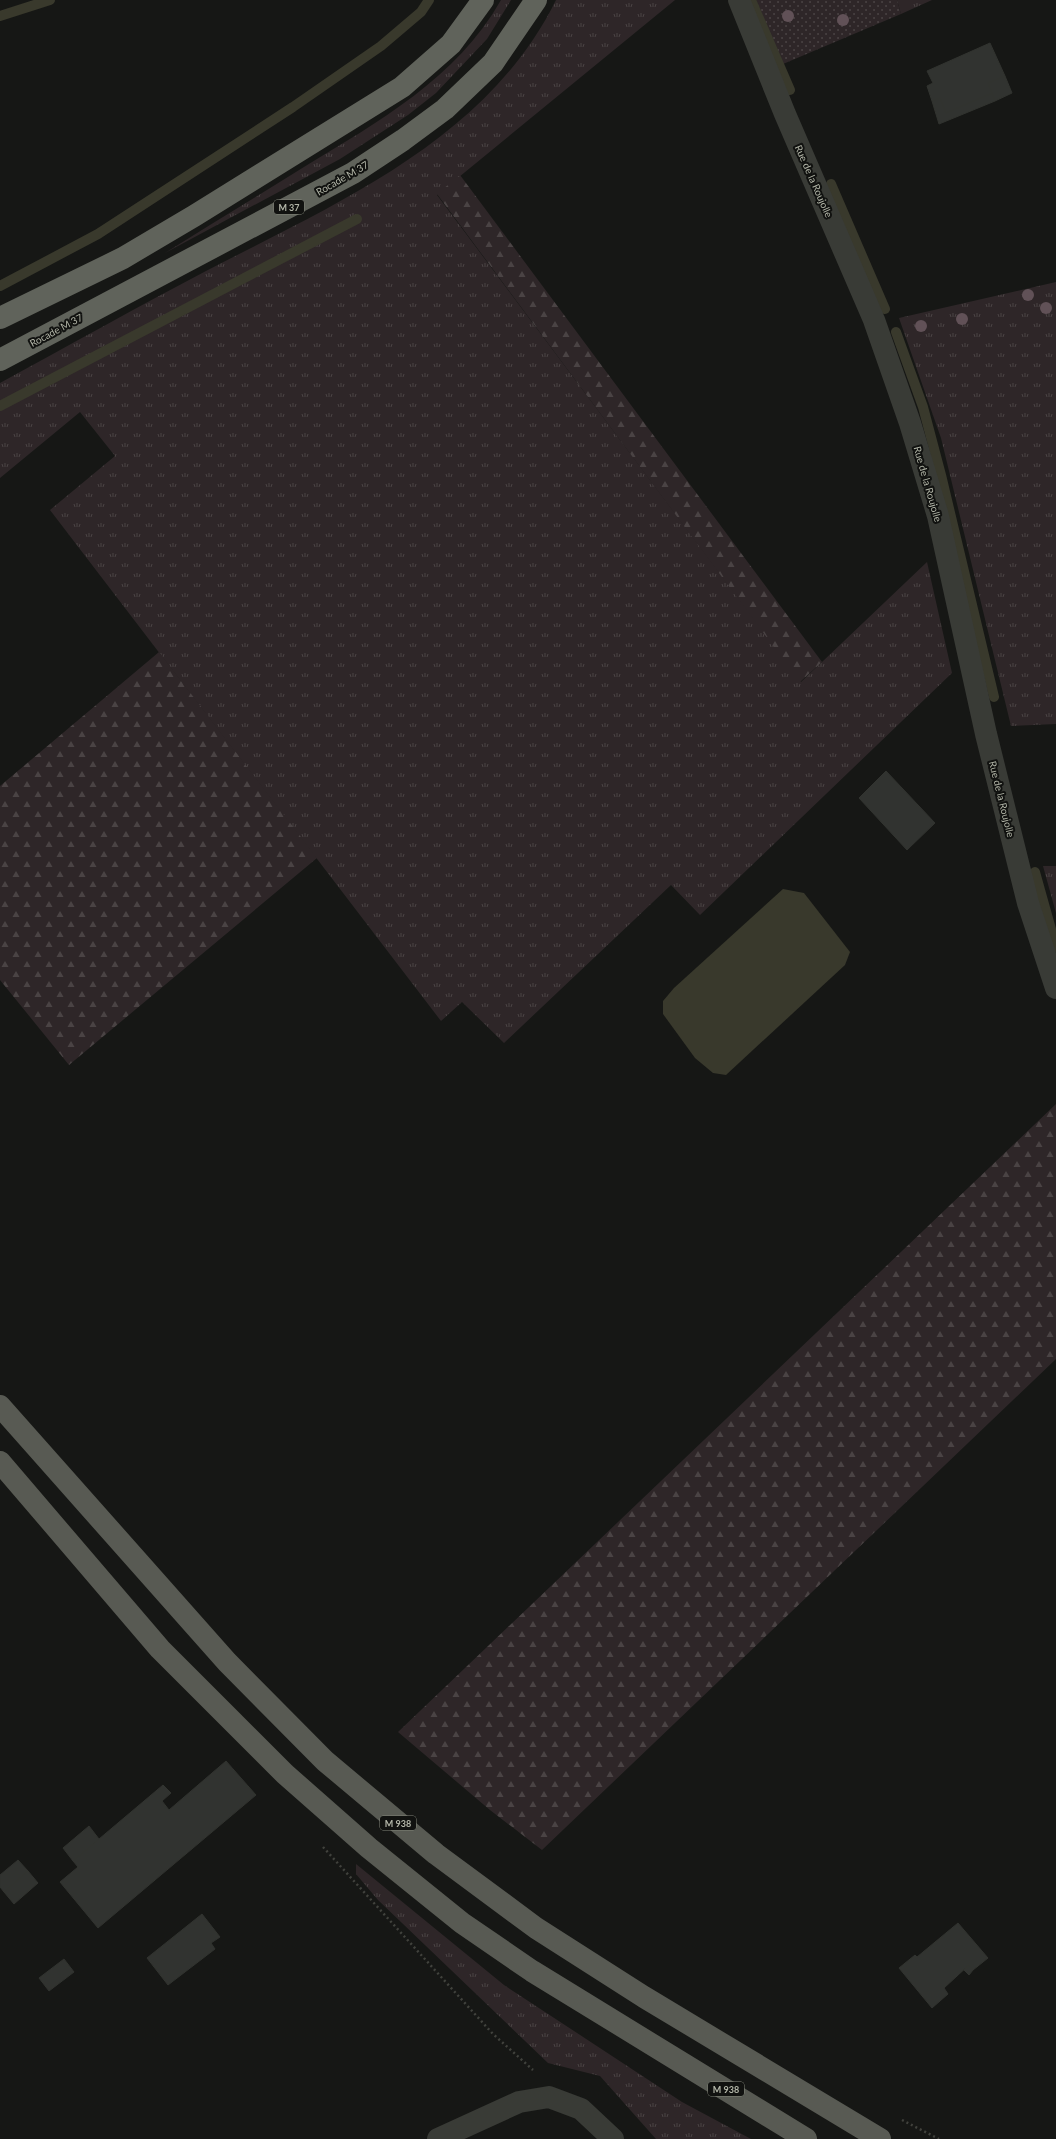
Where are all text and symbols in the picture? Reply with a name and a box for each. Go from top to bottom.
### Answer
street label: Rue de la Roujolle [793,143,835,219]
street label: Rocade M 37 [314,158,370,198]
road number: M 37 [274,200,304,214]
street label: Rocade M 37 [27,311,85,349]
street label: Rue de la Roujolle [911,445,945,523]
street label: Rue de la Roujolle [987,760,1017,838]
road number: M 938 [380,1816,416,1830]
road number: M 938 [708,2082,744,2096]

